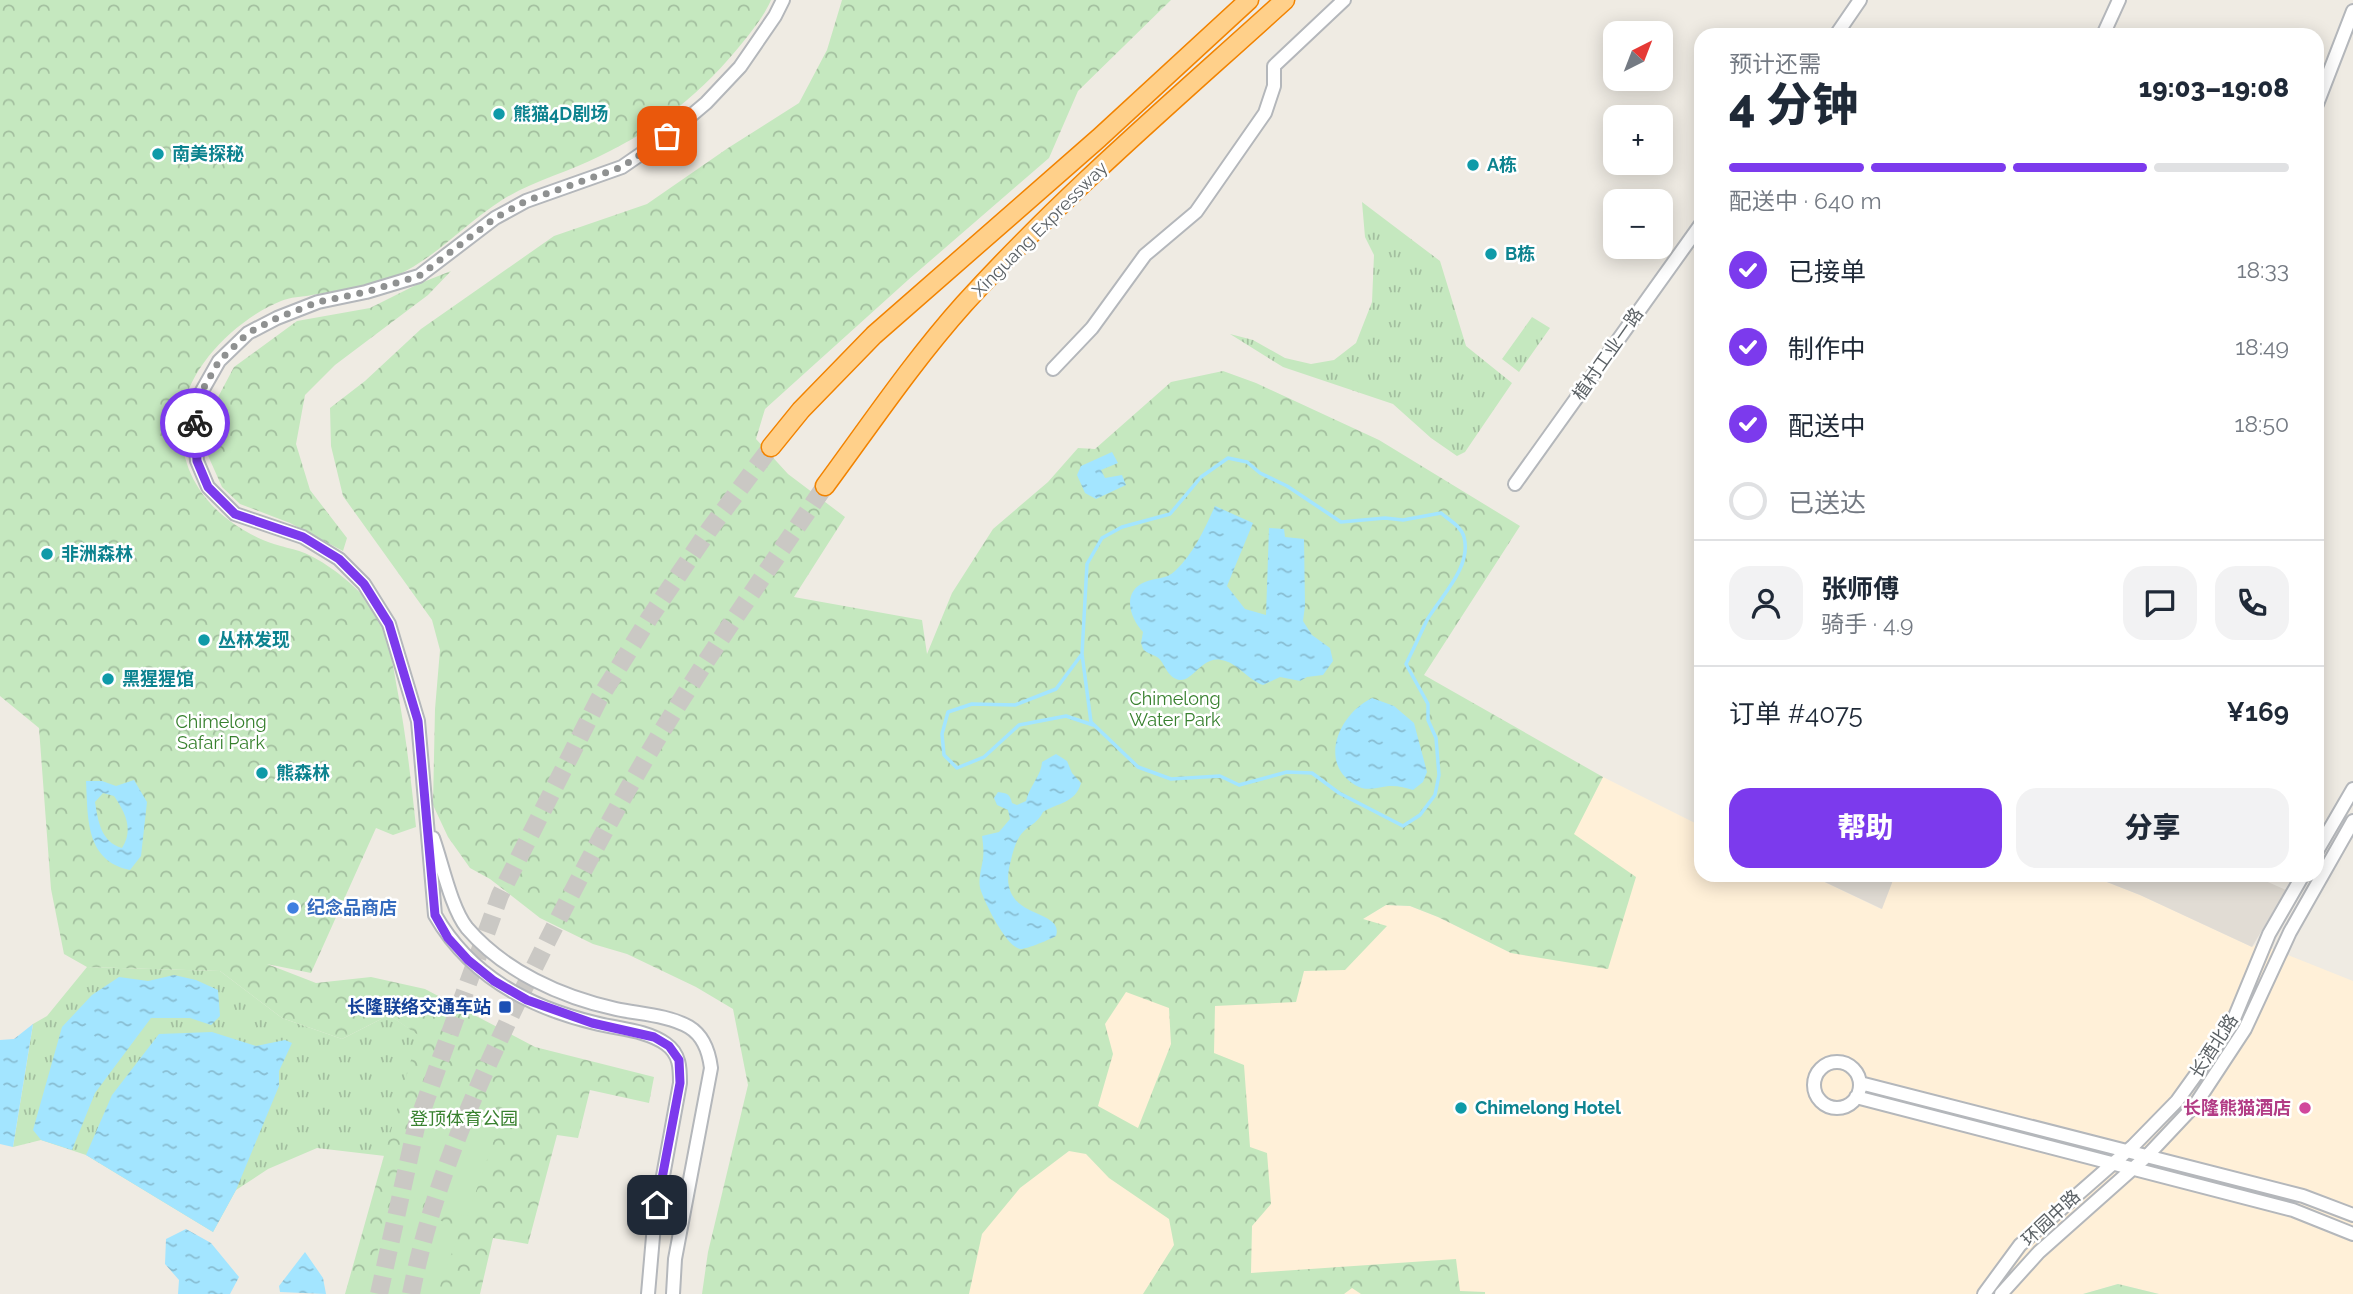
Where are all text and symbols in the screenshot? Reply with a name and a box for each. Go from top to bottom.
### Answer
north arrow [1603,21,1673,91]
map controls [1603,21,1673,259]
text: 预计还需 [1729,50,1821,77]
text: 19:03–19:08 [2139,73,2289,103]
text: 4 分钟 [1729,78,1858,132]
place label: 熊猫4D剧场 [513,103,608,124]
button: + [1603,105,1673,175]
marker: 熊猫4D剧场 [491,106,507,122]
pin [637,106,697,166]
icon: bag [648,117,686,155]
place label: 南美探秘 [172,143,244,164]
marker: 南美探秘 [150,146,166,162]
place label: A栋 [1487,154,1517,175]
street label: Xinguang Expressway [968,157,1112,301]
marker: A栋 [1465,157,1481,173]
text: 配送中 · 640 m [1729,187,1882,214]
button: − [1603,189,1673,259]
place label: B栋 [1505,243,1535,264]
marker: B栋 [1483,246,1499,262]
icon: check [1729,251,1767,289]
text: 18:33 [2237,256,2289,283]
text: 已接单 [1788,257,1866,287]
street label: 植村工业一路 [1568,303,1647,404]
icon: check [1729,328,1767,366]
text: 18:49 [2235,333,2289,360]
text: 制作中 [1788,334,1866,364]
courier [160,388,230,458]
icon: bike [176,404,214,442]
icon: check [1729,405,1767,443]
text: 18:50 [2235,410,2289,437]
text: 配送中 [1788,411,1866,441]
text: 已送达 [1788,488,1866,518]
place label: 非洲森林 [61,543,133,564]
marker: 非洲森林 [39,546,55,562]
button: person [1729,566,1803,640]
button: chat [2123,566,2197,640]
button: phone [2215,566,2289,640]
text: 张师傅 [1821,574,1899,604]
text: 骑手 · 4.9 [1821,610,1913,637]
place label: 丛林发现 [218,629,290,650]
marker: 丛林发现 [196,632,212,648]
place label: 黑猩猩馆 [122,668,194,689]
marker: 黑猩猩馆 [100,671,116,687]
park label: Chimelong Water Park [1129,688,1221,730]
text: ¥169 [2227,697,2289,727]
text: 订单 #4075 [1729,699,1863,729]
park label: Chimelong Safari Park [175,711,267,753]
place label: 熊森林 [276,762,330,783]
marker: 熊森林 [254,765,270,781]
button: 帮助 [1729,788,2002,868]
button: 分享 [2016,788,2289,868]
place label: 纪念品商店 [307,897,397,918]
marker: 纪念品商店 [285,900,301,916]
place label: 长隆联络交通车站 [347,996,491,1017]
marker: 长隆联络交通车站 [497,999,513,1015]
street label: 长酒北路 [2185,1010,2242,1082]
place label: Chimelong Hotel [1475,1097,1621,1118]
place label: 长隆熊猫酒店 [2183,1097,2291,1118]
marker: Chimelong Hotel [1453,1100,1469,1116]
marker: 长隆熊猫酒店 [2297,1100,2313,1116]
park label: 登顶体育公园 [410,1108,518,1129]
pin [627,1175,687,1235]
street label: 环园中路 [2017,1185,2084,1250]
icon: home [638,1186,676,1224]

